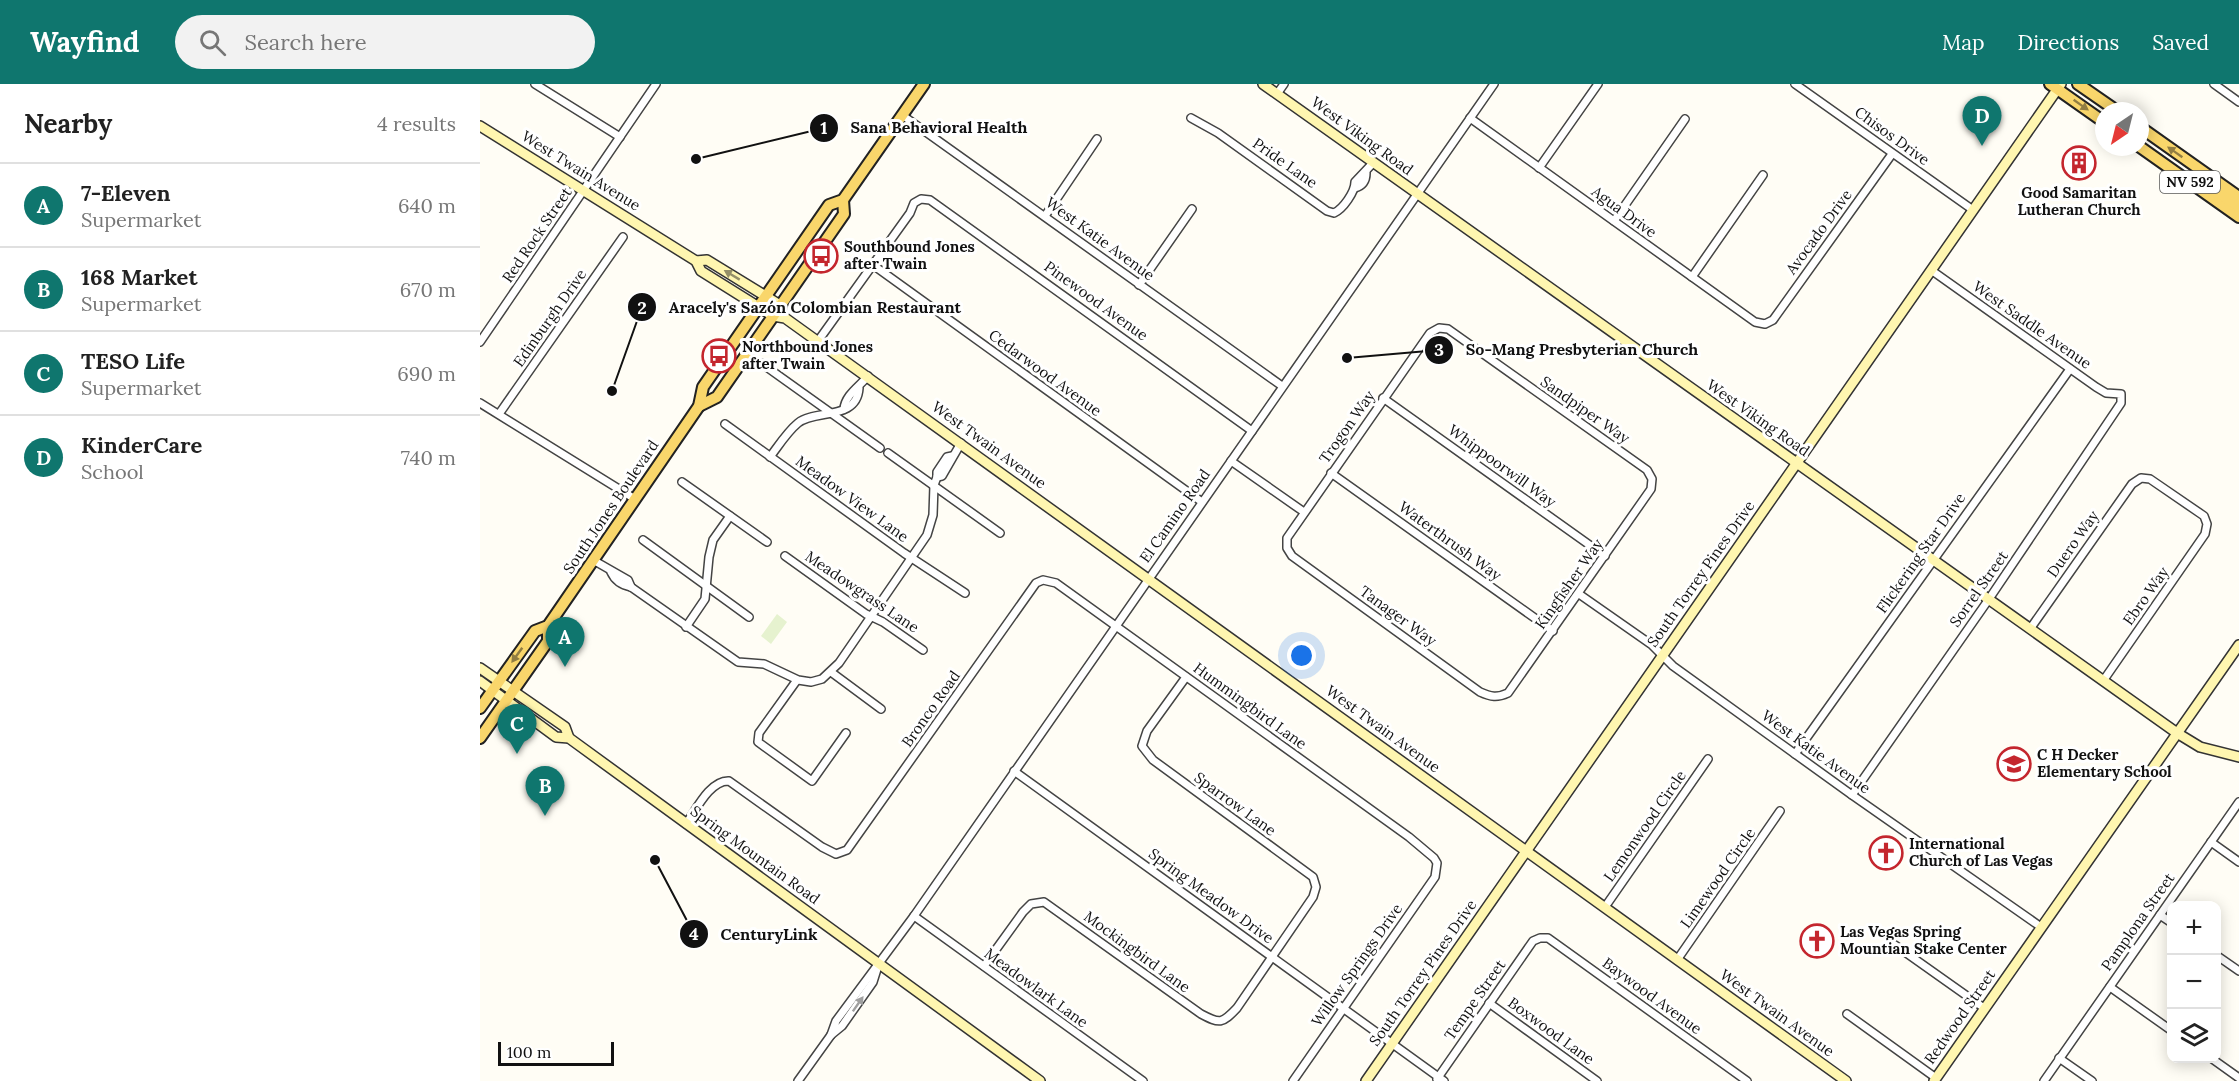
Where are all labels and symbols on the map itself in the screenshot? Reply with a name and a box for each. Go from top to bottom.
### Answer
street label: West Viking Road [1308,92,1417,179]
pin: D [1962,97,2002,146]
one-way arrow [2073,99,2088,111]
street label: Chisos Drive [1851,102,1933,169]
north arrow [2095,102,2149,156]
callout: Sana Behavioral Health [809,111,1040,145]
text: 1 [820,116,828,139]
text: Sana Behavioral Health [850,117,1028,137]
street label: West Twain Avenue [518,126,644,215]
street label: Pride Lane [1249,133,1321,192]
building icon: Good Samaritan Lutheran Church [2061,145,2097,181]
one-way arrow [2167,146,2183,158]
road number: NV 592 [2160,171,2220,193]
street label: Agua Drive [1587,181,1661,242]
street label: Red Rock Street [498,183,576,286]
place label: Good Samaritan Lutheran Church [2017,183,2141,219]
street label: Avocado Drive [1781,186,1856,279]
street label: West Katie Avenue [1042,193,1158,285]
place label: Southbound Jones after Twain [844,237,975,273]
bus stop icon: Southbound Jones after Twain [803,238,839,274]
street label: Pinewood Avenue [1041,257,1152,345]
street label: Edinburgh Drive [509,265,590,370]
one-way arrow [724,270,740,281]
street label: West Saddle Avenue [1969,277,2095,373]
callout: Aracely's Sazón Colombian Restaurant [627,290,973,324]
text: 2 [637,296,647,319]
text: Aracely's Sazón Colombian Restaurant [669,297,962,317]
street label: Cedarwood Avenue [985,325,1106,420]
callout: So-Mang Presbyterian Church [1424,333,1711,367]
place label: Northbound Jones after Twain [742,337,873,373]
bus stop icon: Northbound Jones after Twain [701,338,737,374]
text: 3 [1434,338,1444,361]
text: So-Mang Presbyterian Church [1466,339,1698,359]
street label: Sandpiper Way [1537,372,1634,447]
street label: West Viking Road [1703,375,1813,460]
street label: Trogon Way [1315,387,1379,467]
street label: West Twain Avenue [928,397,1050,492]
street label: Whippoorwill Way [1445,420,1560,511]
street label: South Jones Boulevard [559,436,662,577]
street label: Meadow View Lane [792,451,912,546]
street label: El Camino Road [1135,465,1214,566]
street label: Flickering Star Drive [1872,489,1969,617]
street label: Waterthrush Way [1395,497,1505,584]
street label: South Torrey Pines Drive [1643,497,1758,651]
street label: Duero Way [2043,507,2103,581]
street label: Kingfisher Way [1530,535,1607,633]
street label: Meadowgrass Lane [802,546,923,637]
street label: Sorrel Street [1945,547,2012,631]
street label: Ebro Way [2119,563,2173,629]
street label: Tanager Way [1356,581,1441,650]
pin: A [546,618,584,667]
your location [1287,641,1316,670]
one-way arrow [511,647,523,663]
street label: Hummingbird Lane [1190,658,1311,753]
street label: Bronco Road [897,667,964,751]
street label: West Twain Avenue [1322,681,1444,776]
pin: C [498,704,537,754]
street label: West Katie Avenue [1758,706,1874,798]
place label: C H Decker Elementary School [2037,745,2172,781]
school or university icon: C H Decker Elementary School [1996,746,2032,782]
pin: B [526,766,564,816]
street label: Lemonwood Circle [1599,766,1690,885]
street label: Sparrow Lane [1191,768,1280,840]
street label: Spring Mountain Road [687,801,824,908]
street label: Limewood Circle [1676,824,1759,931]
place label: International Church of Las Vegas [1909,834,2053,870]
church icon: International Church of Las Vegas [1868,835,1904,871]
street label: Spring Meadow Drive [1145,844,1278,947]
street label: Pamplona Street [2097,869,2179,974]
street label: South Torrey Pines Drive [1365,896,1480,1050]
street label: Willow Springs Drive [1307,900,1406,1030]
street label: Mockingbird Lane [1080,907,1194,997]
callout: CenturyLink [679,917,830,951]
text: 4 [689,922,699,945]
place label: Las Vegas Spring Mountian Stake Center [1840,922,2008,958]
church icon: Las Vegas Spring Mountian Stake Center [1799,923,1835,959]
text: CenturyLink [720,924,818,944]
street label: Meadowlark Lane [981,944,1092,1032]
street label: Baywood Avenue [1599,953,1706,1038]
street label: Tempe Street [1440,956,1509,1044]
street label: West Twain Avenue [1716,965,1838,1060]
street label: Redwood Street [1920,966,1999,1068]
street label: Boxwood Lane [1504,993,1598,1068]
one-way arrow [852,997,864,1013]
scale bar [498,1039,614,1066]

